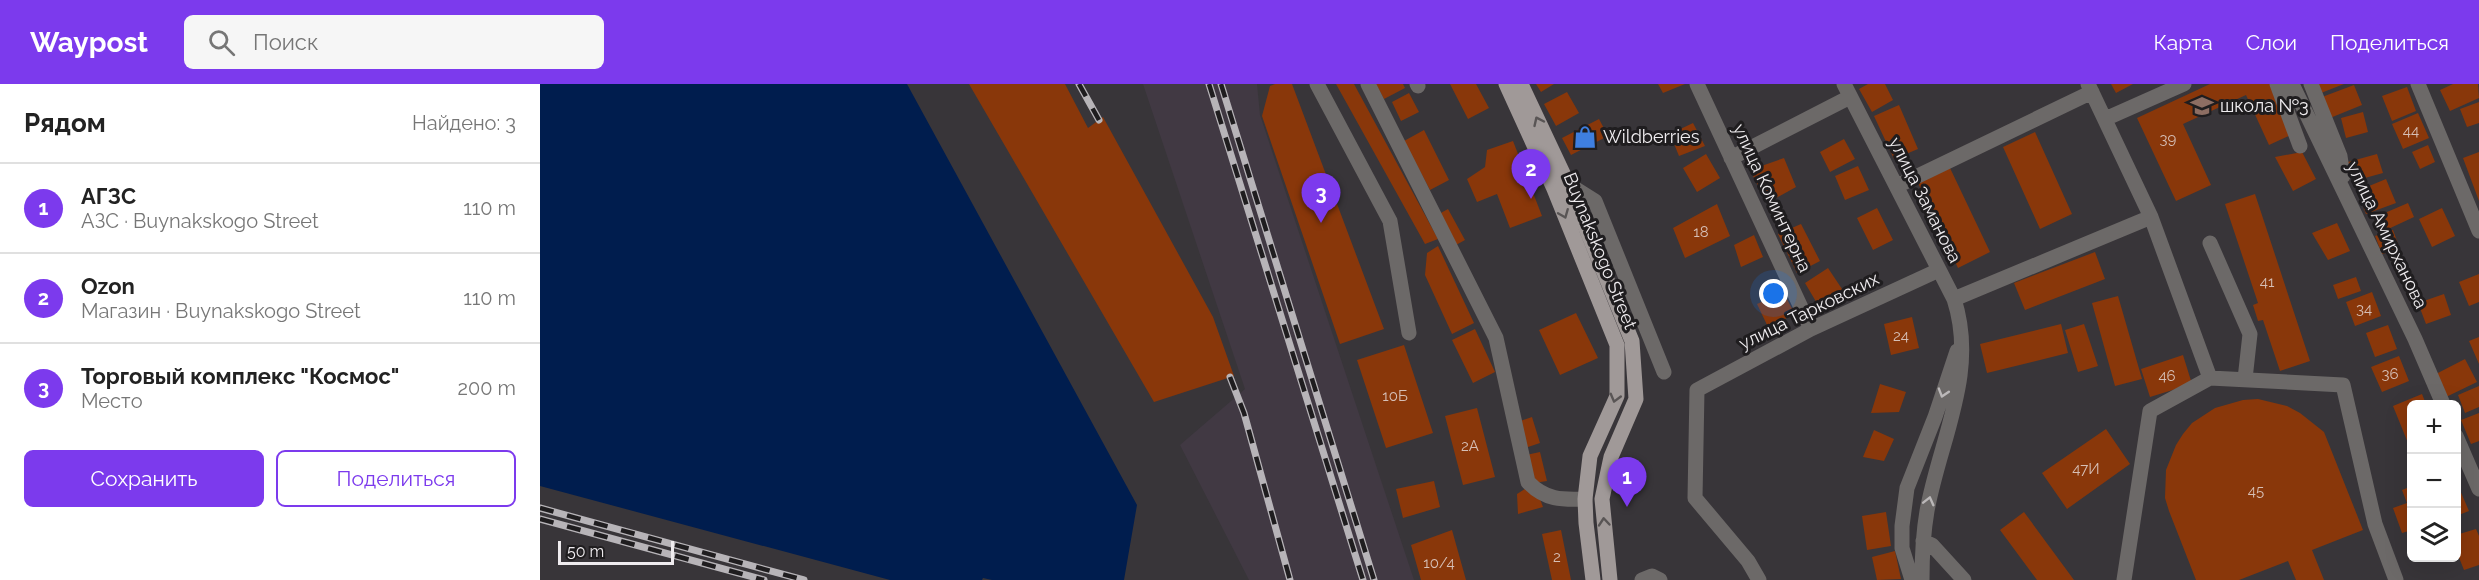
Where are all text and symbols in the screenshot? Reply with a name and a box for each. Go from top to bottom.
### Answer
search box [184,15,604,69]
text: Waypost [30,26,148,59]
icon: search [205,26,238,59]
text: Поиск [253,29,318,55]
text: Карта [2154,30,2213,55]
text: Слои [2246,30,2297,55]
text: Поделиться [2330,30,2449,55]
school or university icon: школа №3 [2189,93,2215,119]
place label: школа №3 [2220,95,2309,116]
text: Рядом [24,108,106,138]
text: Найдено: 3 [412,111,516,135]
one-way arrow [1534,117,1546,128]
street label: улица Коминтерна [1729,120,1816,275]
house number: 44 [2403,122,2419,140]
shop icon: Wildberries [1572,124,1598,150]
place label: Wildberries [1603,126,1700,147]
house number: 39 [2160,130,2177,148]
street label: улица Заманова [1885,133,1966,266]
pin: 2 [1512,150,1550,199]
street label: улица Амирханова [2343,158,2432,312]
street label: Buynakskogo Street [1559,169,1641,332]
pin: 3 [1302,174,1340,223]
text: АГЗС [81,183,136,209]
text: 1 [39,196,48,220]
text: 110 m [463,196,516,220]
one-way arrow [1557,207,1569,218]
text: АЗС · Buynakskogo Street [81,209,319,233]
house number: 18 [1693,223,1709,241]
street label: улица Тарковских [1735,268,1882,354]
text: Ozon [81,273,135,299]
house number: 41 [2260,273,2275,291]
your location [1759,279,1788,308]
text: 2 [38,286,49,310]
text: 110 m [463,286,516,310]
text: Магазин · Buynakskogo Street [81,299,361,323]
house number: 34 [2356,300,2372,318]
house number: 24 [1893,327,1909,345]
text: Торговый комплекс "Космос" [81,363,399,389]
house number: 36 [2381,365,2399,383]
house number: 46 [2158,367,2176,385]
text: 3 [38,376,49,400]
text: 200 m [458,376,516,400]
house number: 10Б [1382,387,1408,405]
one-way arrow [1938,387,1950,397]
text: Место [81,389,143,413]
one-way arrow [1609,393,1622,403]
map controls [2407,400,2461,562]
button: + [2407,400,2461,454]
house number: 2А [1461,437,1479,455]
button: Сохранить [24,450,264,507]
button: Поделиться [276,450,516,507]
button: − [2407,454,2461,508]
pin: 1 [1608,458,1646,507]
house number: 47И [2072,460,2100,478]
house number: 45 [2248,482,2264,500]
one-way arrow [1922,496,1935,506]
button: layers [2407,508,2461,562]
one-way arrow [1598,517,1611,526]
scale bar [558,538,674,566]
text: 50 m [567,542,604,561]
house number: 2 [1553,548,1561,566]
house number: 10/4 [1423,554,1455,572]

